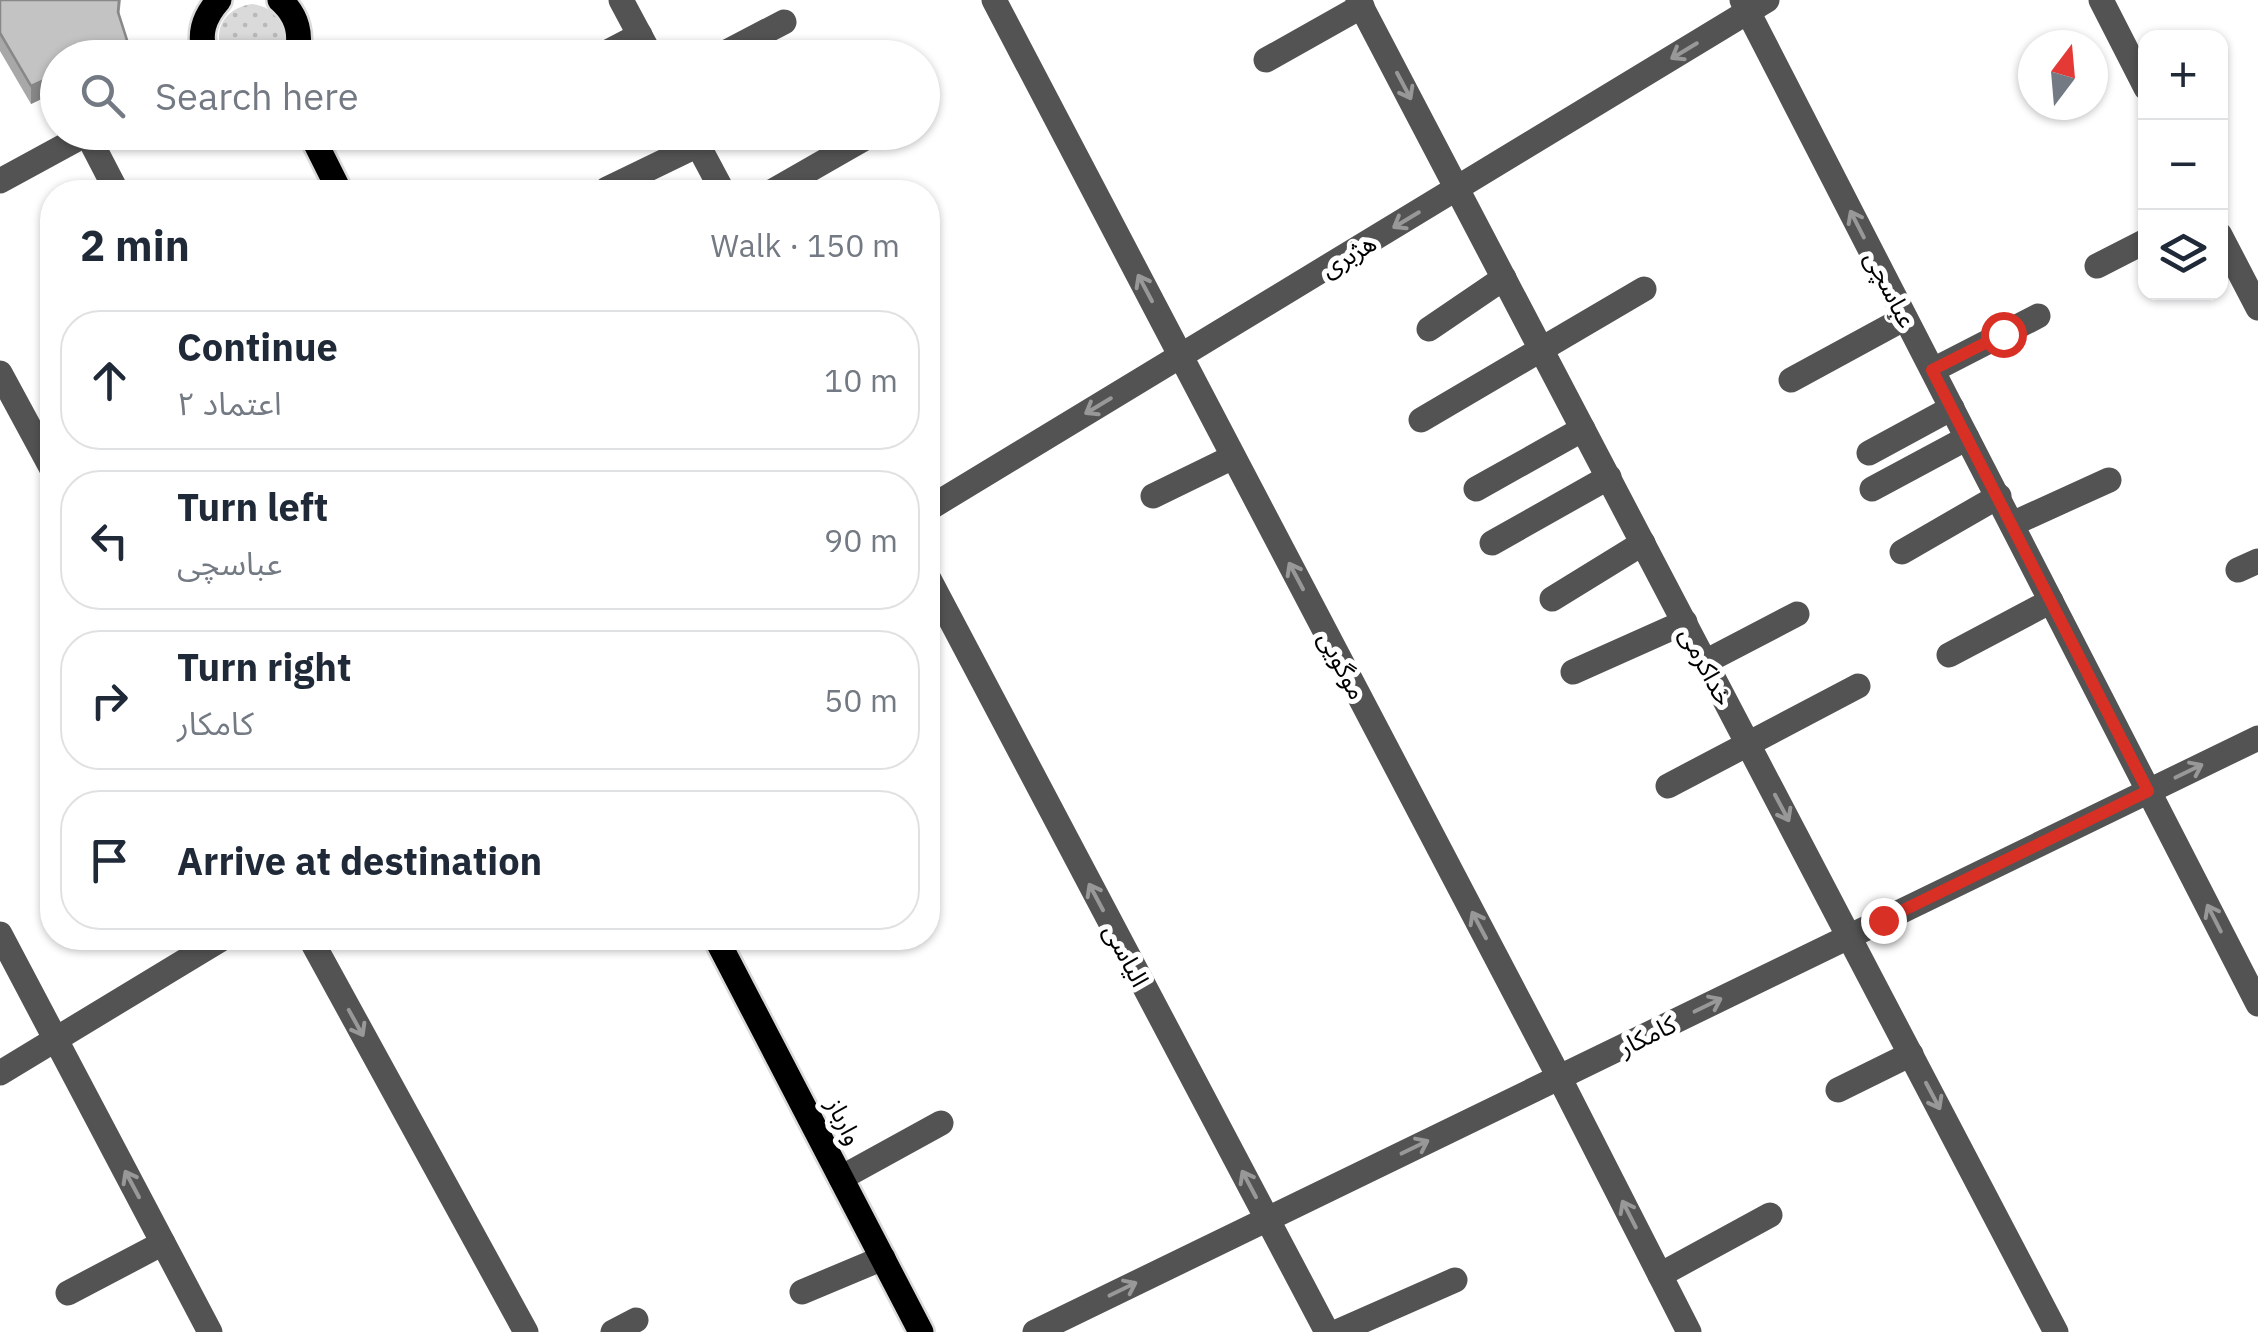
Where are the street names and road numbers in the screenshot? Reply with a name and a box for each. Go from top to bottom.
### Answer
street label: هژبری [1314,226,1382,284]
street label: عباسچی [1858,245,1924,333]
street label: خداکرمی [1673,621,1741,711]
street label: موگویی [1311,625,1375,705]
street label: الیاسی [1097,918,1157,992]
street label: کامکار [1612,1007,1682,1063]
street label: وارباز [819,1091,871,1150]

